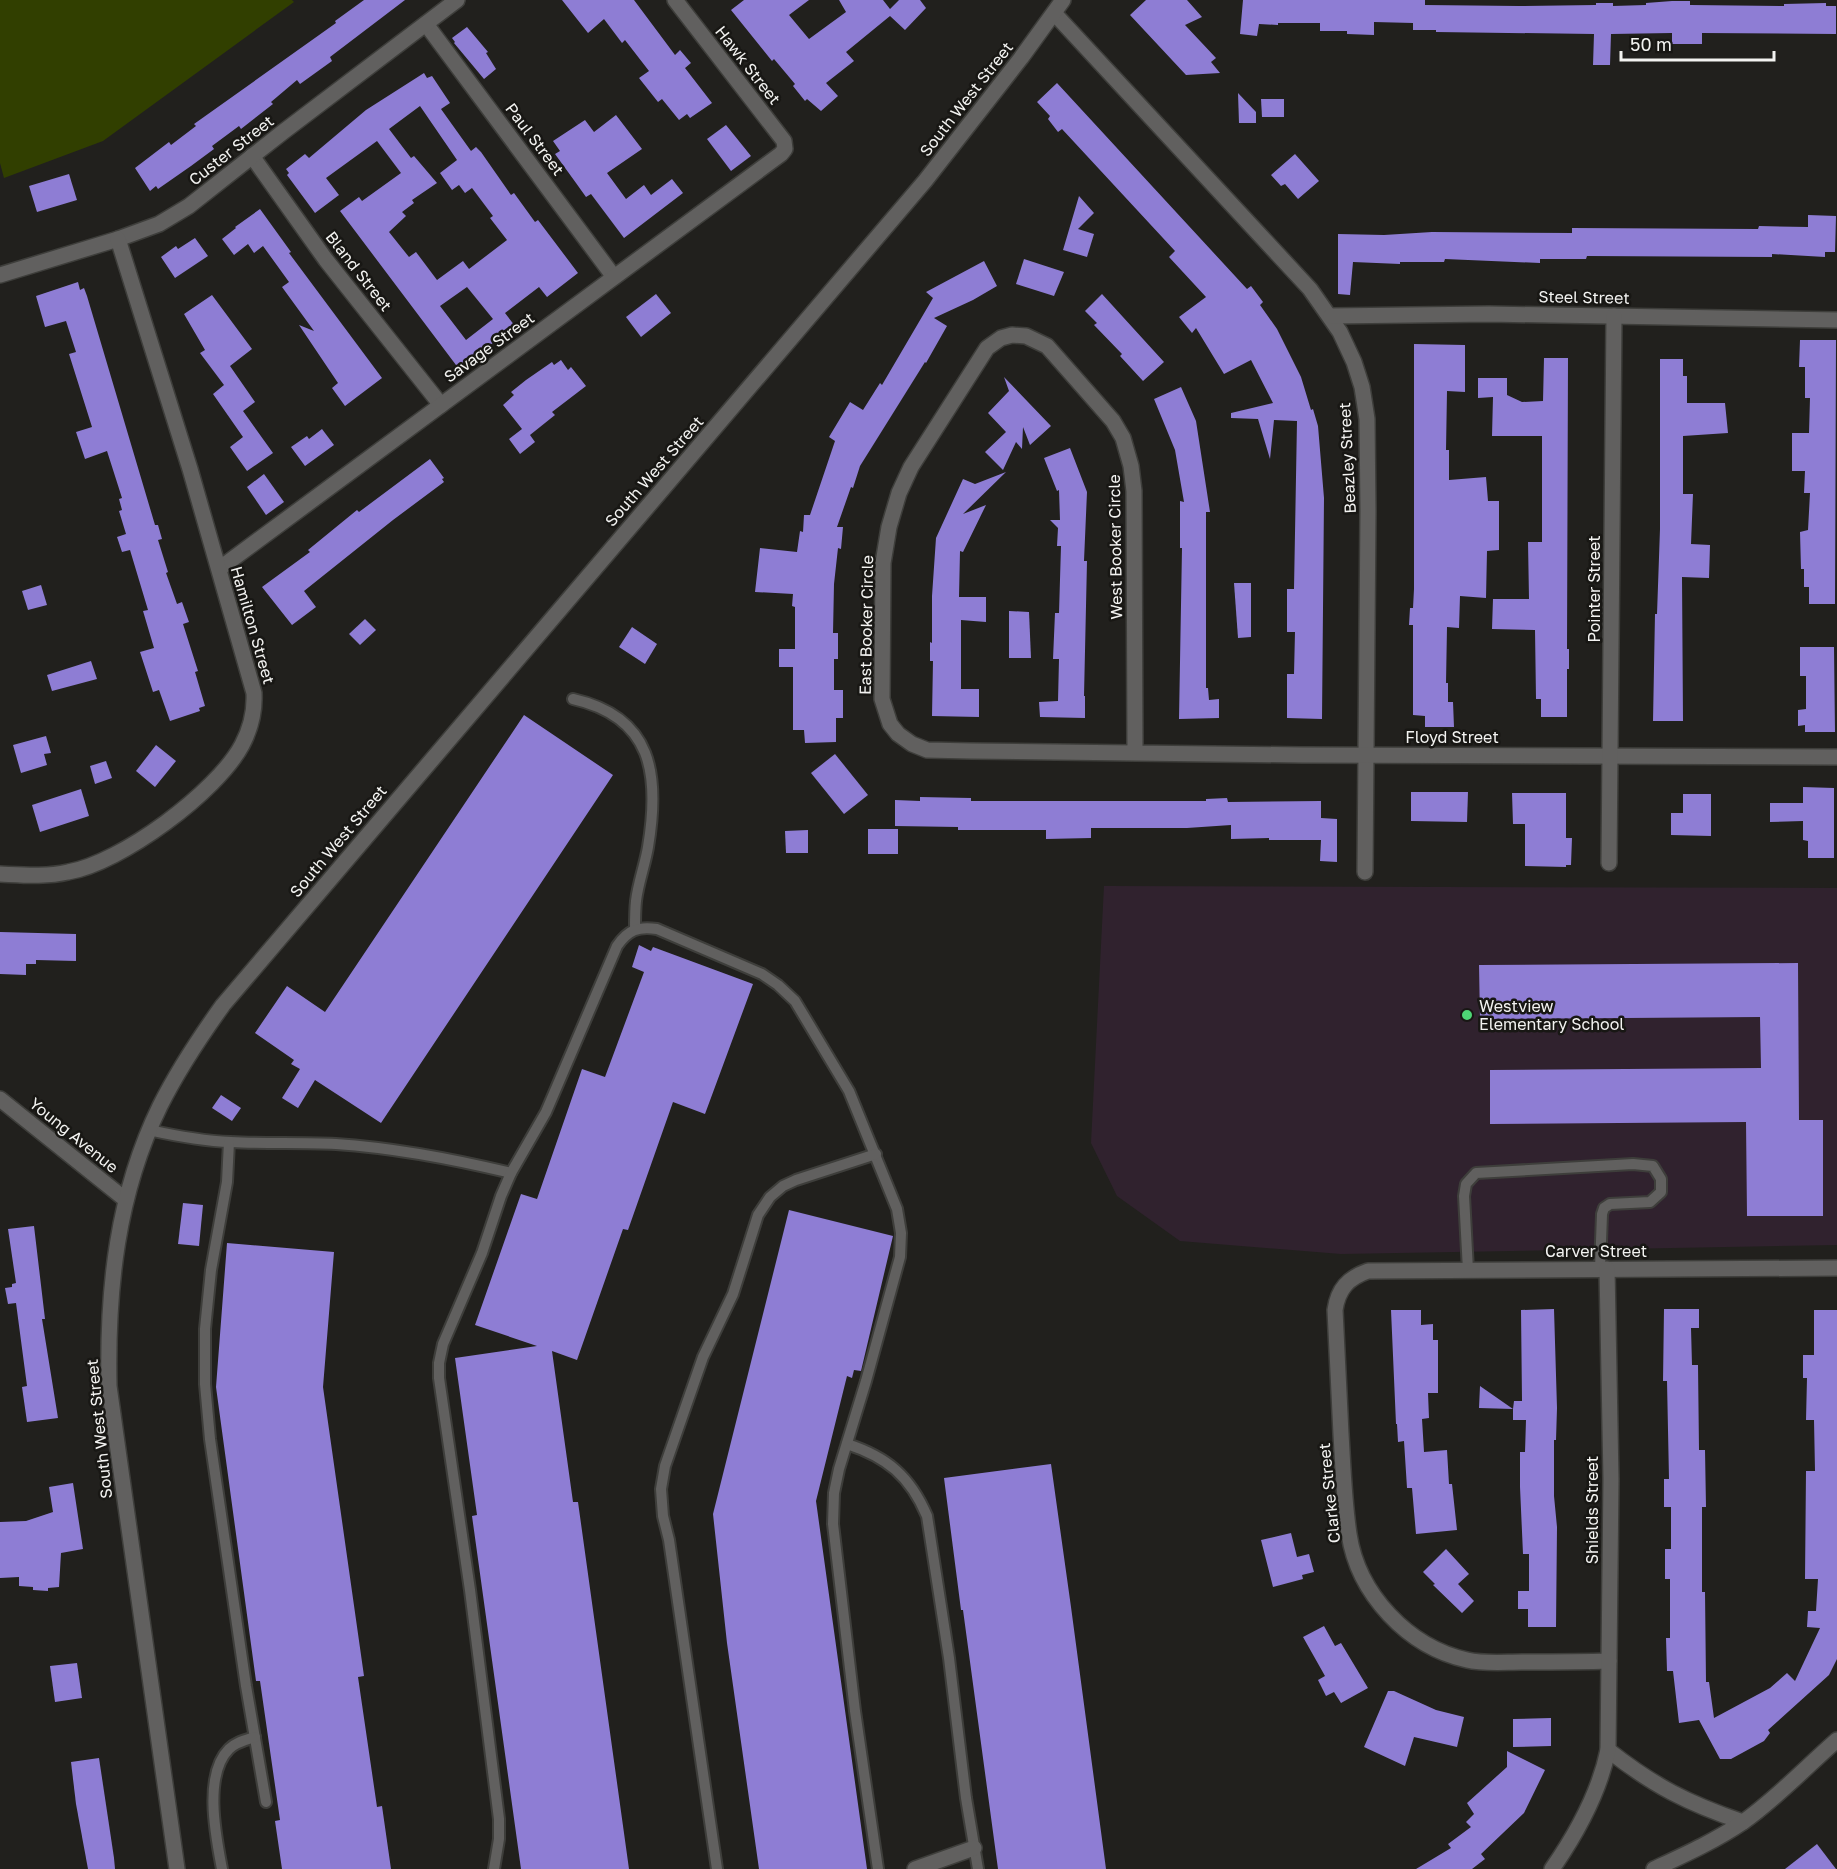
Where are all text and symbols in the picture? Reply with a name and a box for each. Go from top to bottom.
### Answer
street label: Hawk Street [711,22,785,108]
scale bar [1621,24,1774,62]
text: 50 m [1630,33,1672,55]
street label: South West Street [915,38,1017,160]
street label: Paul Street [501,99,569,179]
street label: Custer Street [185,111,277,189]
street label: Bland Street [322,227,396,315]
street label: Steel Street [1538,286,1630,308]
street label: Savage Street [440,307,538,387]
street label: Beazley Street [1334,402,1360,514]
street label: South West Street [601,412,707,530]
street label: West Booker Circle [1104,474,1126,620]
street label: Pointer Street [1584,535,1604,643]
street label: East Booker Circle [855,555,877,695]
street label: Hamilton Street [227,564,279,686]
street label: Floyd Street [1405,727,1499,747]
street label: South West Street [285,781,391,901]
place label: Westview Elementary School [1479,996,1624,1034]
marker: Westview Elementary School [1460,1008,1474,1022]
street label: Young Avenue [26,1093,122,1177]
street label: Carver Street [1545,1241,1647,1261]
street label: South West Street [82,1358,116,1500]
street label: Clarke Street [1314,1442,1344,1544]
street label: Shields Street [1582,1456,1602,1564]

